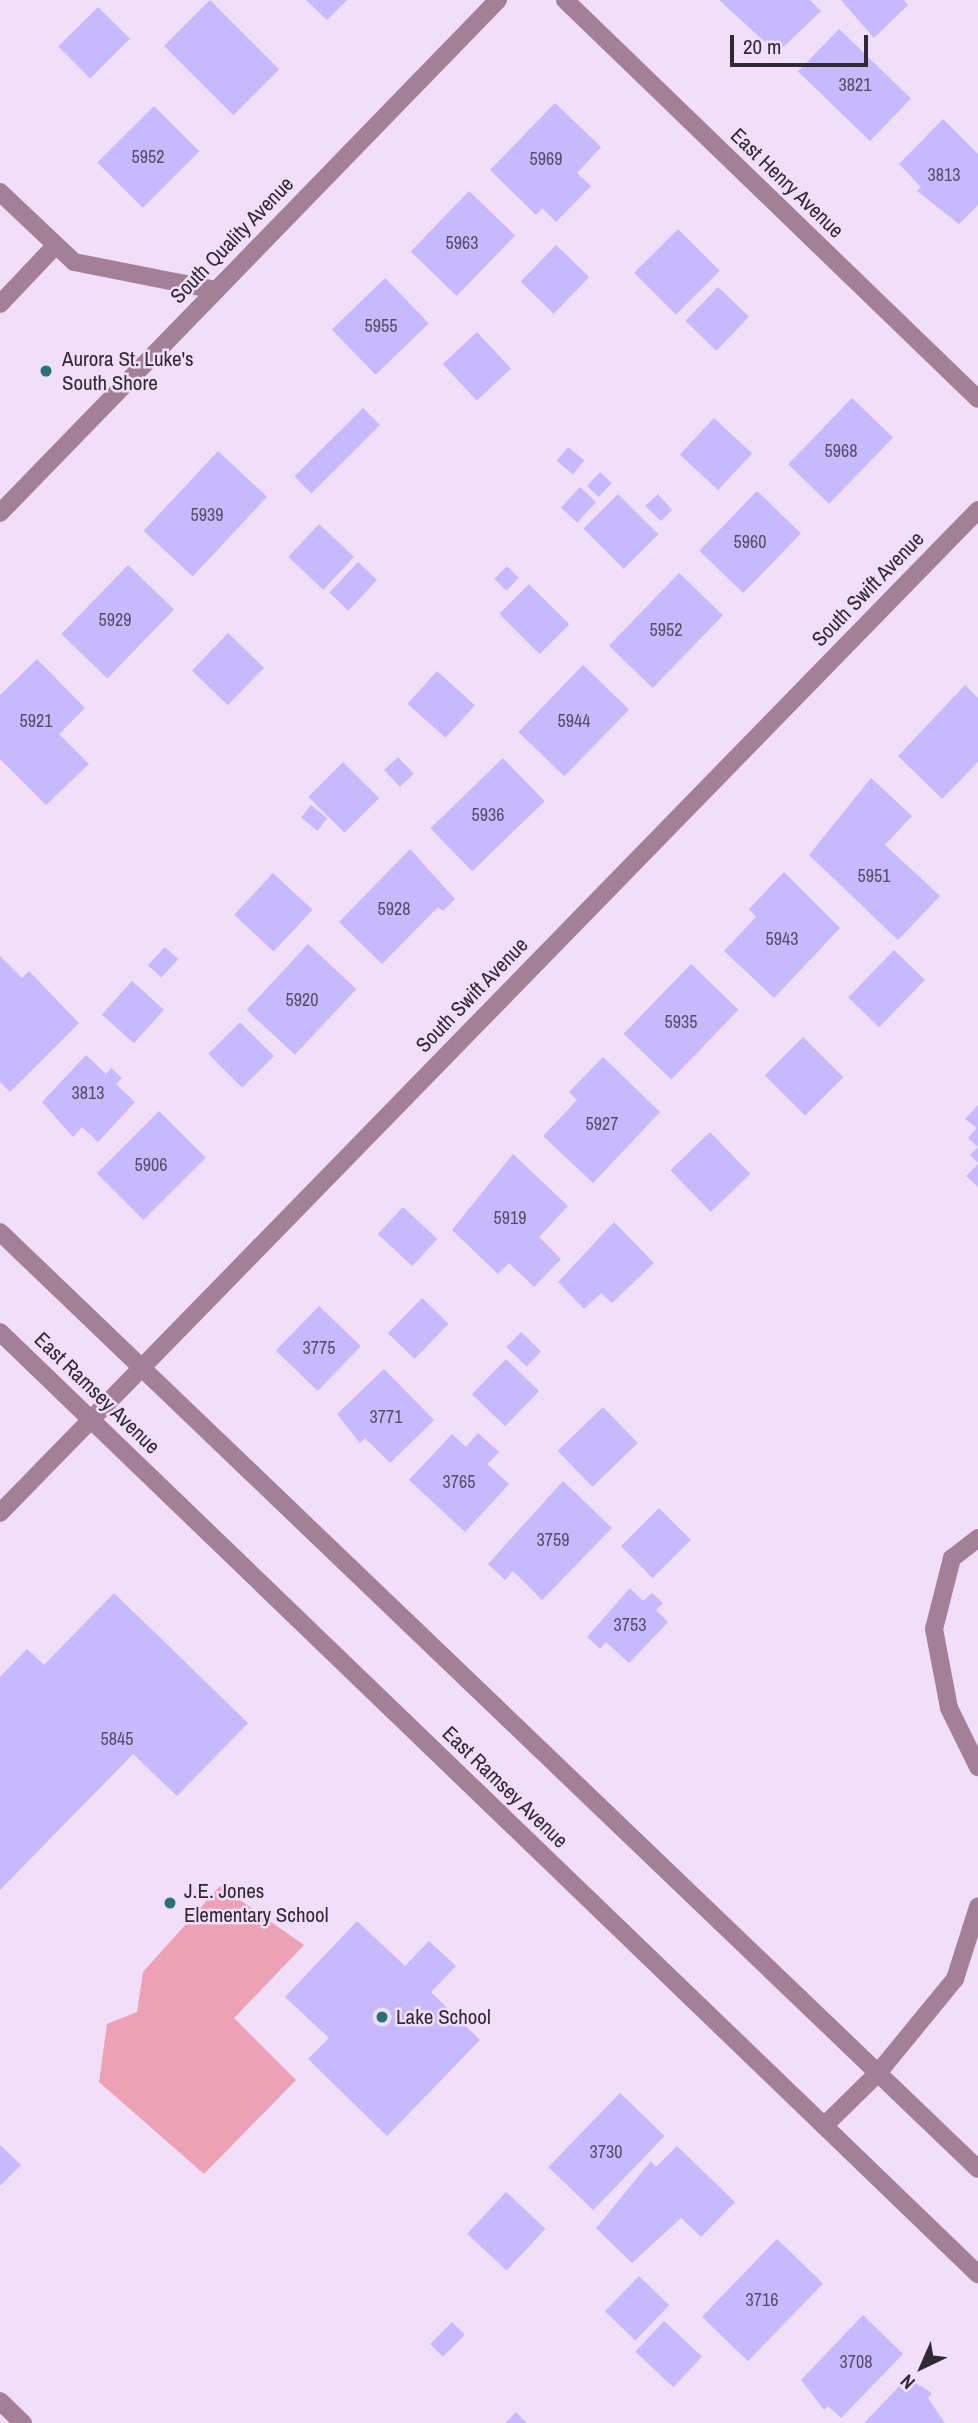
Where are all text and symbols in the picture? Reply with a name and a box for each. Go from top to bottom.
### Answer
scale bar [733,21,871,65]
text: 20 m [743,32,781,61]
house number: 3821 [839,74,871,96]
street label: East Henry Avenue [725,123,849,243]
house number: 5952 [132,146,164,168]
house number: 5969 [530,148,562,170]
house number: 3813 [928,164,960,186]
street label: South Quality Avenue [165,171,299,309]
house number: 5963 [446,232,478,254]
house number: 5955 [365,315,397,337]
place label: Aurora St. Luke's South Shore [62,346,194,396]
marker: Aurora St. Luke's South Shore [36,361,56,381]
house number: 5968 [825,440,857,462]
house number: 5939 [191,504,223,526]
street label: South Swift Avenue [807,526,929,652]
house number: 5960 [734,531,766,553]
house number: 5929 [99,609,131,631]
house number: 5952 [650,619,682,641]
house number: 5921 [20,710,52,732]
house number: 5944 [558,710,590,732]
house number: 5936 [472,804,504,826]
house number: 5951 [858,865,890,887]
house number: 5928 [378,898,410,920]
house number: 5943 [766,928,798,950]
street label: South Swift Avenue [411,932,533,1058]
house number: 5920 [286,989,318,1011]
house number: 5935 [665,1011,697,1033]
house number: 3813 [72,1082,104,1104]
house number: 5927 [586,1113,618,1135]
house number: 5906 [135,1154,167,1176]
house number: 5919 [494,1207,526,1229]
street label: East Ramsey Avenue [29,1327,165,1459]
house number: 3775 [303,1337,335,1359]
house number: 3771 [370,1406,402,1428]
house number: 3765 [443,1471,475,1493]
house number: 3759 [537,1529,569,1551]
house number: 3753 [614,1614,646,1636]
street label: East Ramsey Avenue [437,1721,573,1853]
house number: 5845 [101,1728,133,1750]
place label: J.E. Jones Elementary School [184,1878,329,1928]
marker: J.E. Jones Elementary School [162,1895,178,1911]
place label: Lake School [396,2004,491,2030]
marker: Lake School [374,2009,390,2025]
house number: 3730 [590,2141,622,2163]
house number: 3716 [746,2289,778,2311]
north arrow [887,2332,957,2402]
house number: 3708 [840,2351,872,2373]
text: N [894,2369,920,2395]

